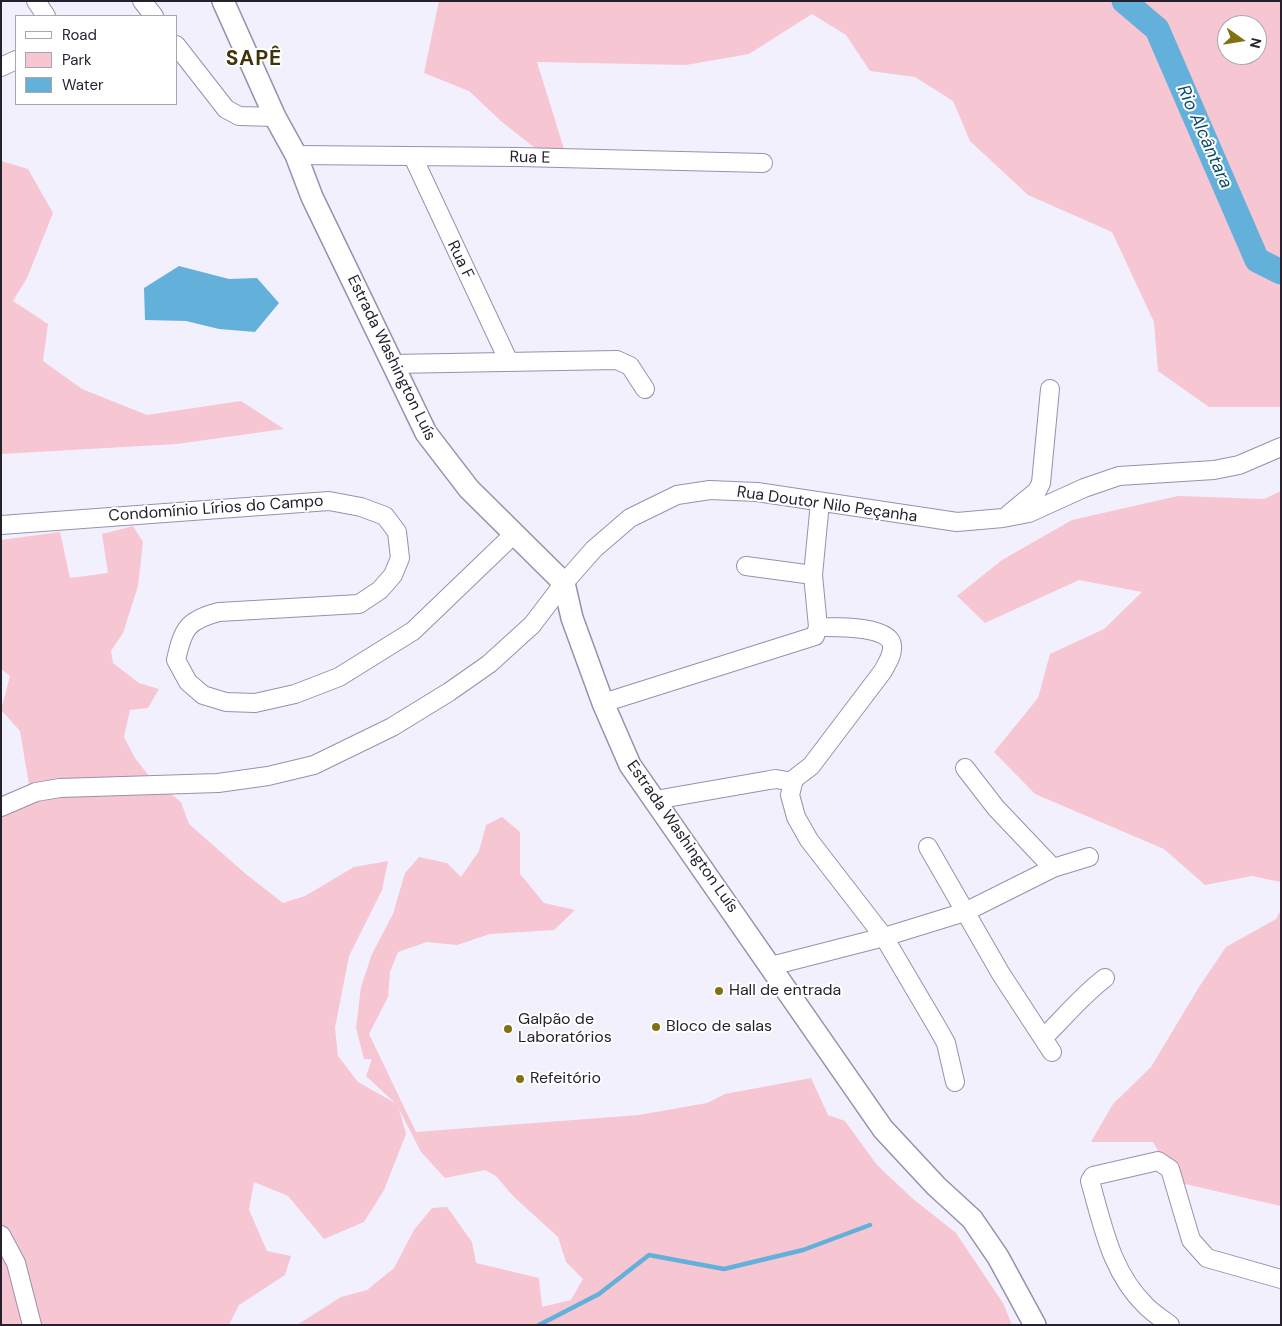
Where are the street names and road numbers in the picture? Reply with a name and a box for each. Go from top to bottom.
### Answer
street label: Rua E [509,148,551,168]
street label: Rua F [443,238,477,282]
street label: Estrada Washington Luís [343,272,439,444]
street label: Rua Doutor Nilo Peçanha [736,483,918,527]
street label: Condomínio Lírios do Campo [108,492,324,526]
street label: Estrada Washington Luís [622,757,742,917]

